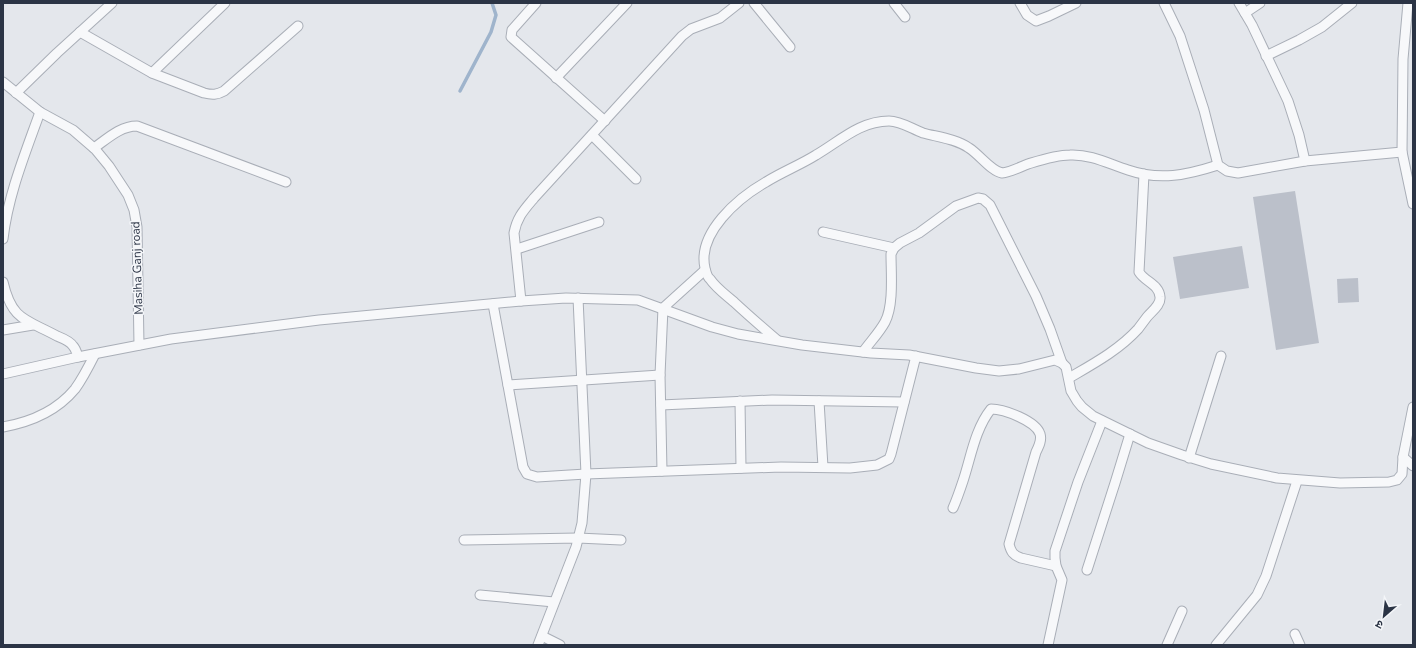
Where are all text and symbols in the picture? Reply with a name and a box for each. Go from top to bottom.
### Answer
street label: Masiha Ganj road [127,221,147,315]
north arrow [1364,596,1404,636]
text: उ [1373,616,1386,633]

